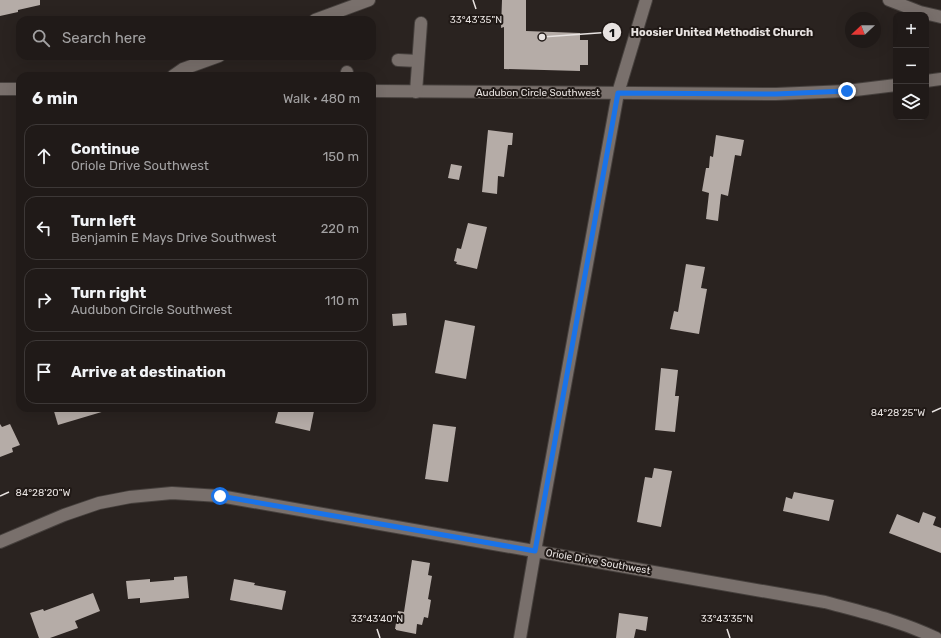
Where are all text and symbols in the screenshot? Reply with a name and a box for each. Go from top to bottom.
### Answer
north arrow [845,12,881,48]
map controls [893,12,929,120]
button: + [893,12,929,48]
text: 33°43'35"N [450,14,502,26]
search box [16,16,376,60]
callout: Hoosier United Methodist Church [602,21,821,44]
text: 1 [609,26,615,40]
text: Hoosier United Methodist Church [631,26,813,39]
icon: search [30,27,52,49]
text: Search here [62,29,146,47]
button: − [893,48,929,84]
route end [838,82,856,100]
button: layers [893,84,929,120]
street label: Audubon Circle Southwest [476,87,600,99]
text: 6 min [32,88,78,108]
text: Walk · 480 m [283,91,360,106]
text: Continue [71,140,140,158]
icon: ahead [33,145,55,167]
text: 150 m [323,149,359,164]
text: Oriole Drive Southwest [71,158,209,173]
text: Turn left [71,212,136,230]
icon: left [33,217,55,239]
text: 220 m [321,221,359,236]
text: Benjamin E Mays Drive Southwest [71,230,276,245]
text: Turn right [71,284,146,302]
icon: right [33,289,55,311]
text: 110 m [325,293,359,308]
text: Audubon Circle Southwest [71,302,232,317]
icon: arrive [33,361,55,383]
text: Arrive at destination [71,363,226,381]
text: 84°28'25"W [871,407,925,419]
text: 84°28'20"W [16,487,70,499]
route start [211,487,229,505]
street label: Oriole Drive Southwest [545,547,651,577]
text: 33°43'40"N [351,613,403,625]
text: 33°43'35"N [701,613,753,625]

